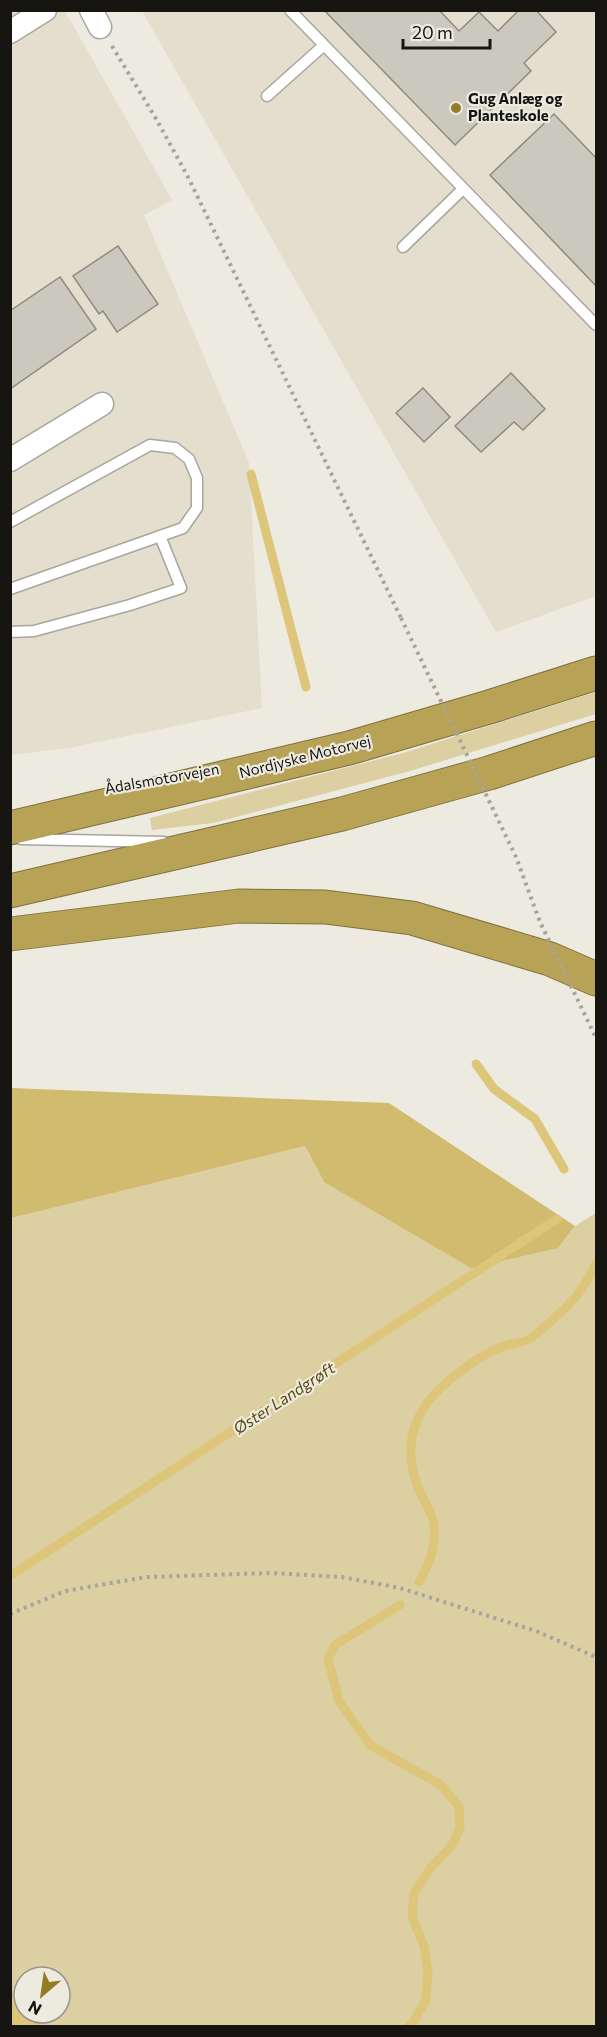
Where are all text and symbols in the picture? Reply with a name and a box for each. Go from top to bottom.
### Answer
scale bar [403,12,490,50]
text: 20 m [412,21,453,43]
place label: Gug Anlæg og Planteskole [468,89,563,124]
marker: Gug Anlæg og Planteskole [449,101,463,115]
street label: Nordjyske Motorvej [237,731,372,781]
street label: Ådalsmotorvejen [103,758,220,797]
water label: Øster Landgrøft [229,1357,339,1438]
north arrow [12,1965,72,2025]
text: N [25,1997,44,2020]

